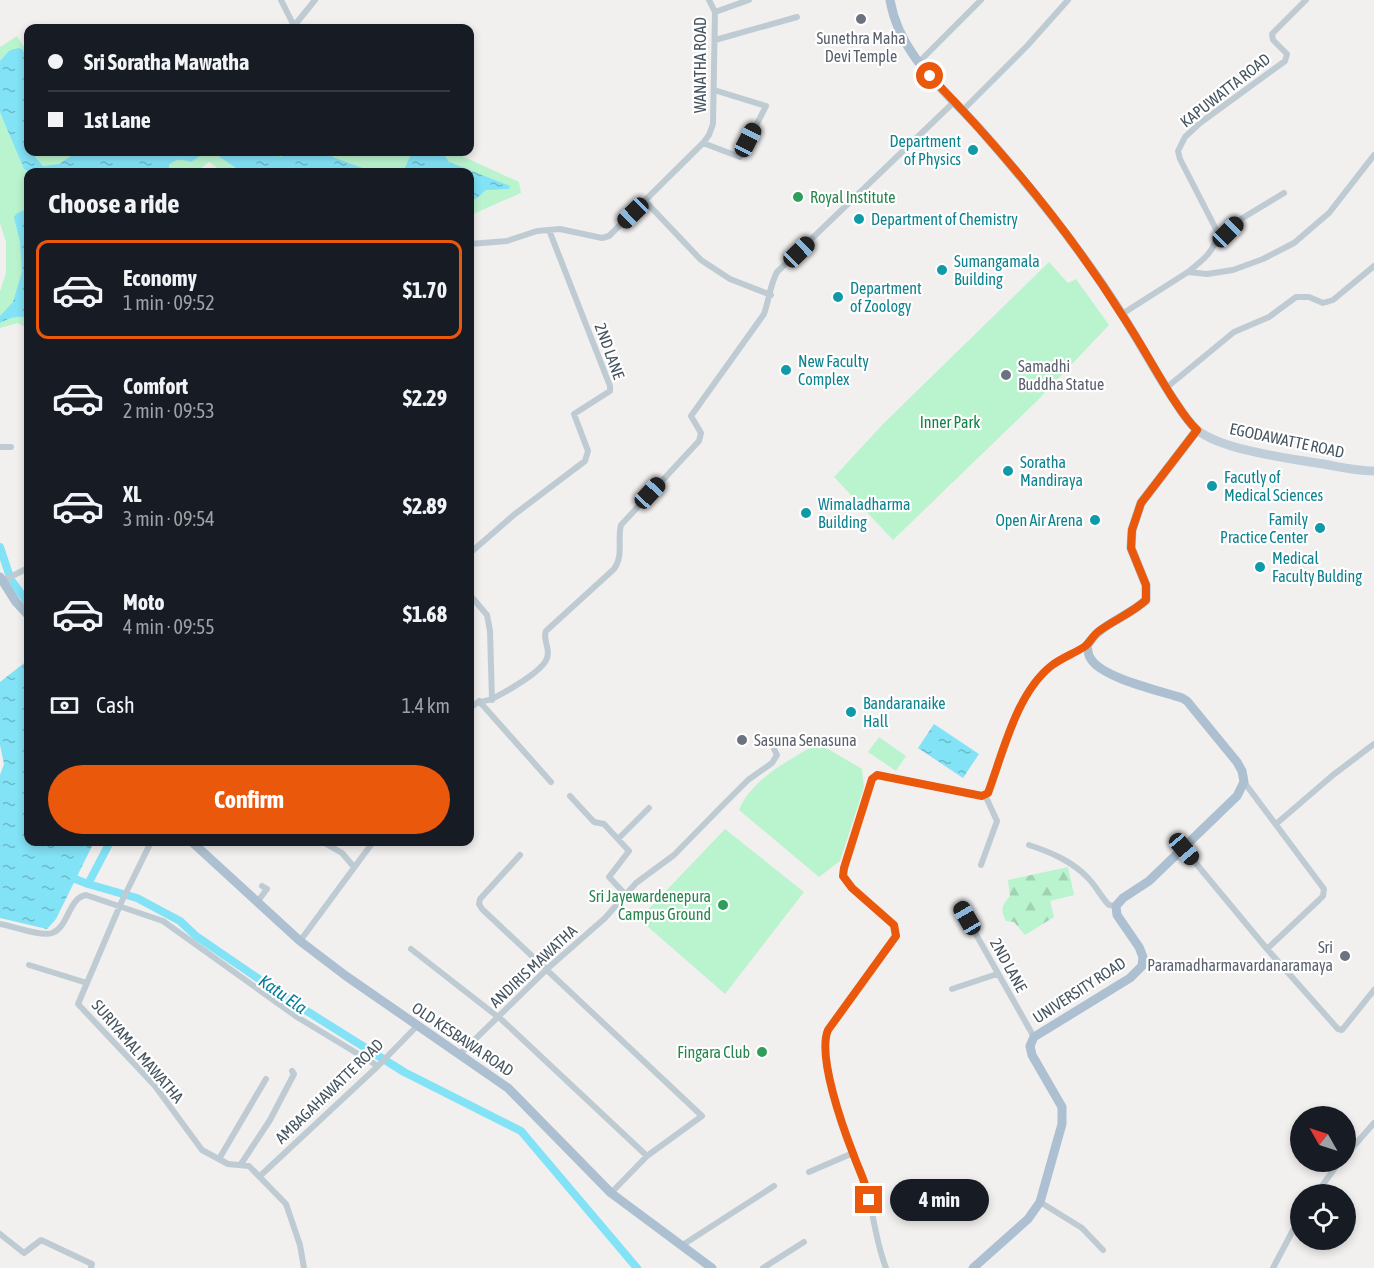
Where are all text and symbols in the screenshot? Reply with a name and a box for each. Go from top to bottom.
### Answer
marker: Sunethra Maha Devi Temple [854,12,868,26]
street label: WANATHA ROAD [691,17,709,113]
place label: Sunethra Maha Devi Temple [816,29,906,66]
text: Sri Soratha Mawatha [84,49,249,75]
street label: KAPUWATTA ROAD [1177,49,1273,131]
route start [916,62,943,89]
text: 1st Lane [84,107,151,133]
car [732,120,764,160]
place label: Department of Physics [889,132,961,169]
marker: Department of Physics [966,143,980,157]
text: Choose a ride [48,188,180,219]
place label: Royal Institute [810,188,896,207]
marker: Royal Institute [791,190,805,204]
car [614,194,652,232]
place label: Department of Chemistry [871,210,1018,229]
marker: Department of Chemistry [852,212,866,226]
car [1209,213,1247,251]
car [780,233,818,271]
place label: Sumangamala Building [954,252,1040,289]
icon: car [51,263,105,317]
marker: Sumangamala Building [935,263,949,277]
text: Economy [123,265,197,291]
text: $1.70 [403,277,447,303]
place label: Department of Zoology [850,279,922,316]
marker: Department of Zoology [831,290,845,304]
text: 1 min · 09:52 [123,291,215,314]
street label: 2ND LANE [592,320,629,382]
place label: New Faculty Complex [798,352,869,389]
place label: Samadhi Buddha Statue [1018,357,1104,393]
marker: New Faculty Complex [779,363,793,377]
marker: Samadhi Buddha Statue [999,368,1013,382]
icon: car [51,371,105,425]
text: Comfort [123,373,188,399]
text: $2.29 [403,385,447,411]
text: 2 min · 09:53 [123,399,215,422]
park label: Inner Park [920,413,980,431]
street label: EGODAWATTE ROAD [1228,419,1346,461]
place label: Soratha Mandiraya [1020,453,1083,490]
marker: Soratha Mandiraya [1001,464,1015,478]
place label: Facutly of Medical Sciences [1224,468,1323,504]
car [631,474,669,512]
icon: car [51,479,105,533]
marker: Facutly of Medical Sciences [1205,479,1219,493]
text: XL [123,481,141,507]
text: $2.89 [403,493,447,519]
place label: Wimaladharma Building [818,495,910,532]
marker: Wimaladharma Building [799,506,813,520]
text: 3 min · 09:54 [123,507,215,530]
place label: Family Practice Center [1220,510,1308,546]
place label: Open Air Arena [995,511,1083,530]
marker: Open Air Arena [1088,513,1102,527]
marker: Family Practice Center [1313,521,1327,535]
place label: Medical Faculty Bulding [1272,549,1362,586]
marker: Medical Faculty Bulding [1253,560,1267,574]
icon: car [51,587,105,641]
text: Moto [123,589,165,615]
text: $1.68 [403,601,447,627]
text: 4 min · 09:55 [123,615,215,638]
icon: cash [48,689,81,722]
text: Cash [96,692,135,718]
text: 1.4 km [402,694,450,717]
place label: Bandaranaike Hall [863,694,946,730]
marker: Bandaranaike Hall [844,705,858,719]
place label: Sasuna Senasuna [754,731,857,749]
marker: Sasuna Senasuna [735,733,749,747]
button: Confirm [48,765,450,834]
car [1166,829,1202,869]
place label: Sri Jayewardenepura Campus Ground [589,887,711,924]
marker: Sri Jayewardenepura Campus Ground [716,898,730,912]
car [950,898,984,938]
street label: ANDIRIS MAWATHA [486,921,580,1011]
street label: 2ND LANE [987,935,1031,995]
place label: Sri Paramadharmavardanaramaya [1147,938,1333,975]
marker: Sri Paramadharmavardanaramaya [1338,949,1352,963]
street label: UNIVERSITY ROAD [1029,953,1129,1027]
water label: Katu Ela [255,970,312,1018]
street label: SURIYAMAL MAWATHA [88,996,188,1106]
street label: OLD KESBAWA ROAD [409,998,517,1080]
street label: AMBAGAHAWATTE ROAD [271,1035,387,1147]
place label: Fingara Club [677,1043,750,1062]
marker: Fingara Club [755,1045,769,1059]
north arrow [1290,1106,1356,1172]
map controls [1290,1106,1356,1250]
callout: 4 min [890,1179,989,1221]
button: locate [1290,1184,1356,1250]
route end [855,1186,882,1213]
text: 4 min [919,1188,960,1211]

